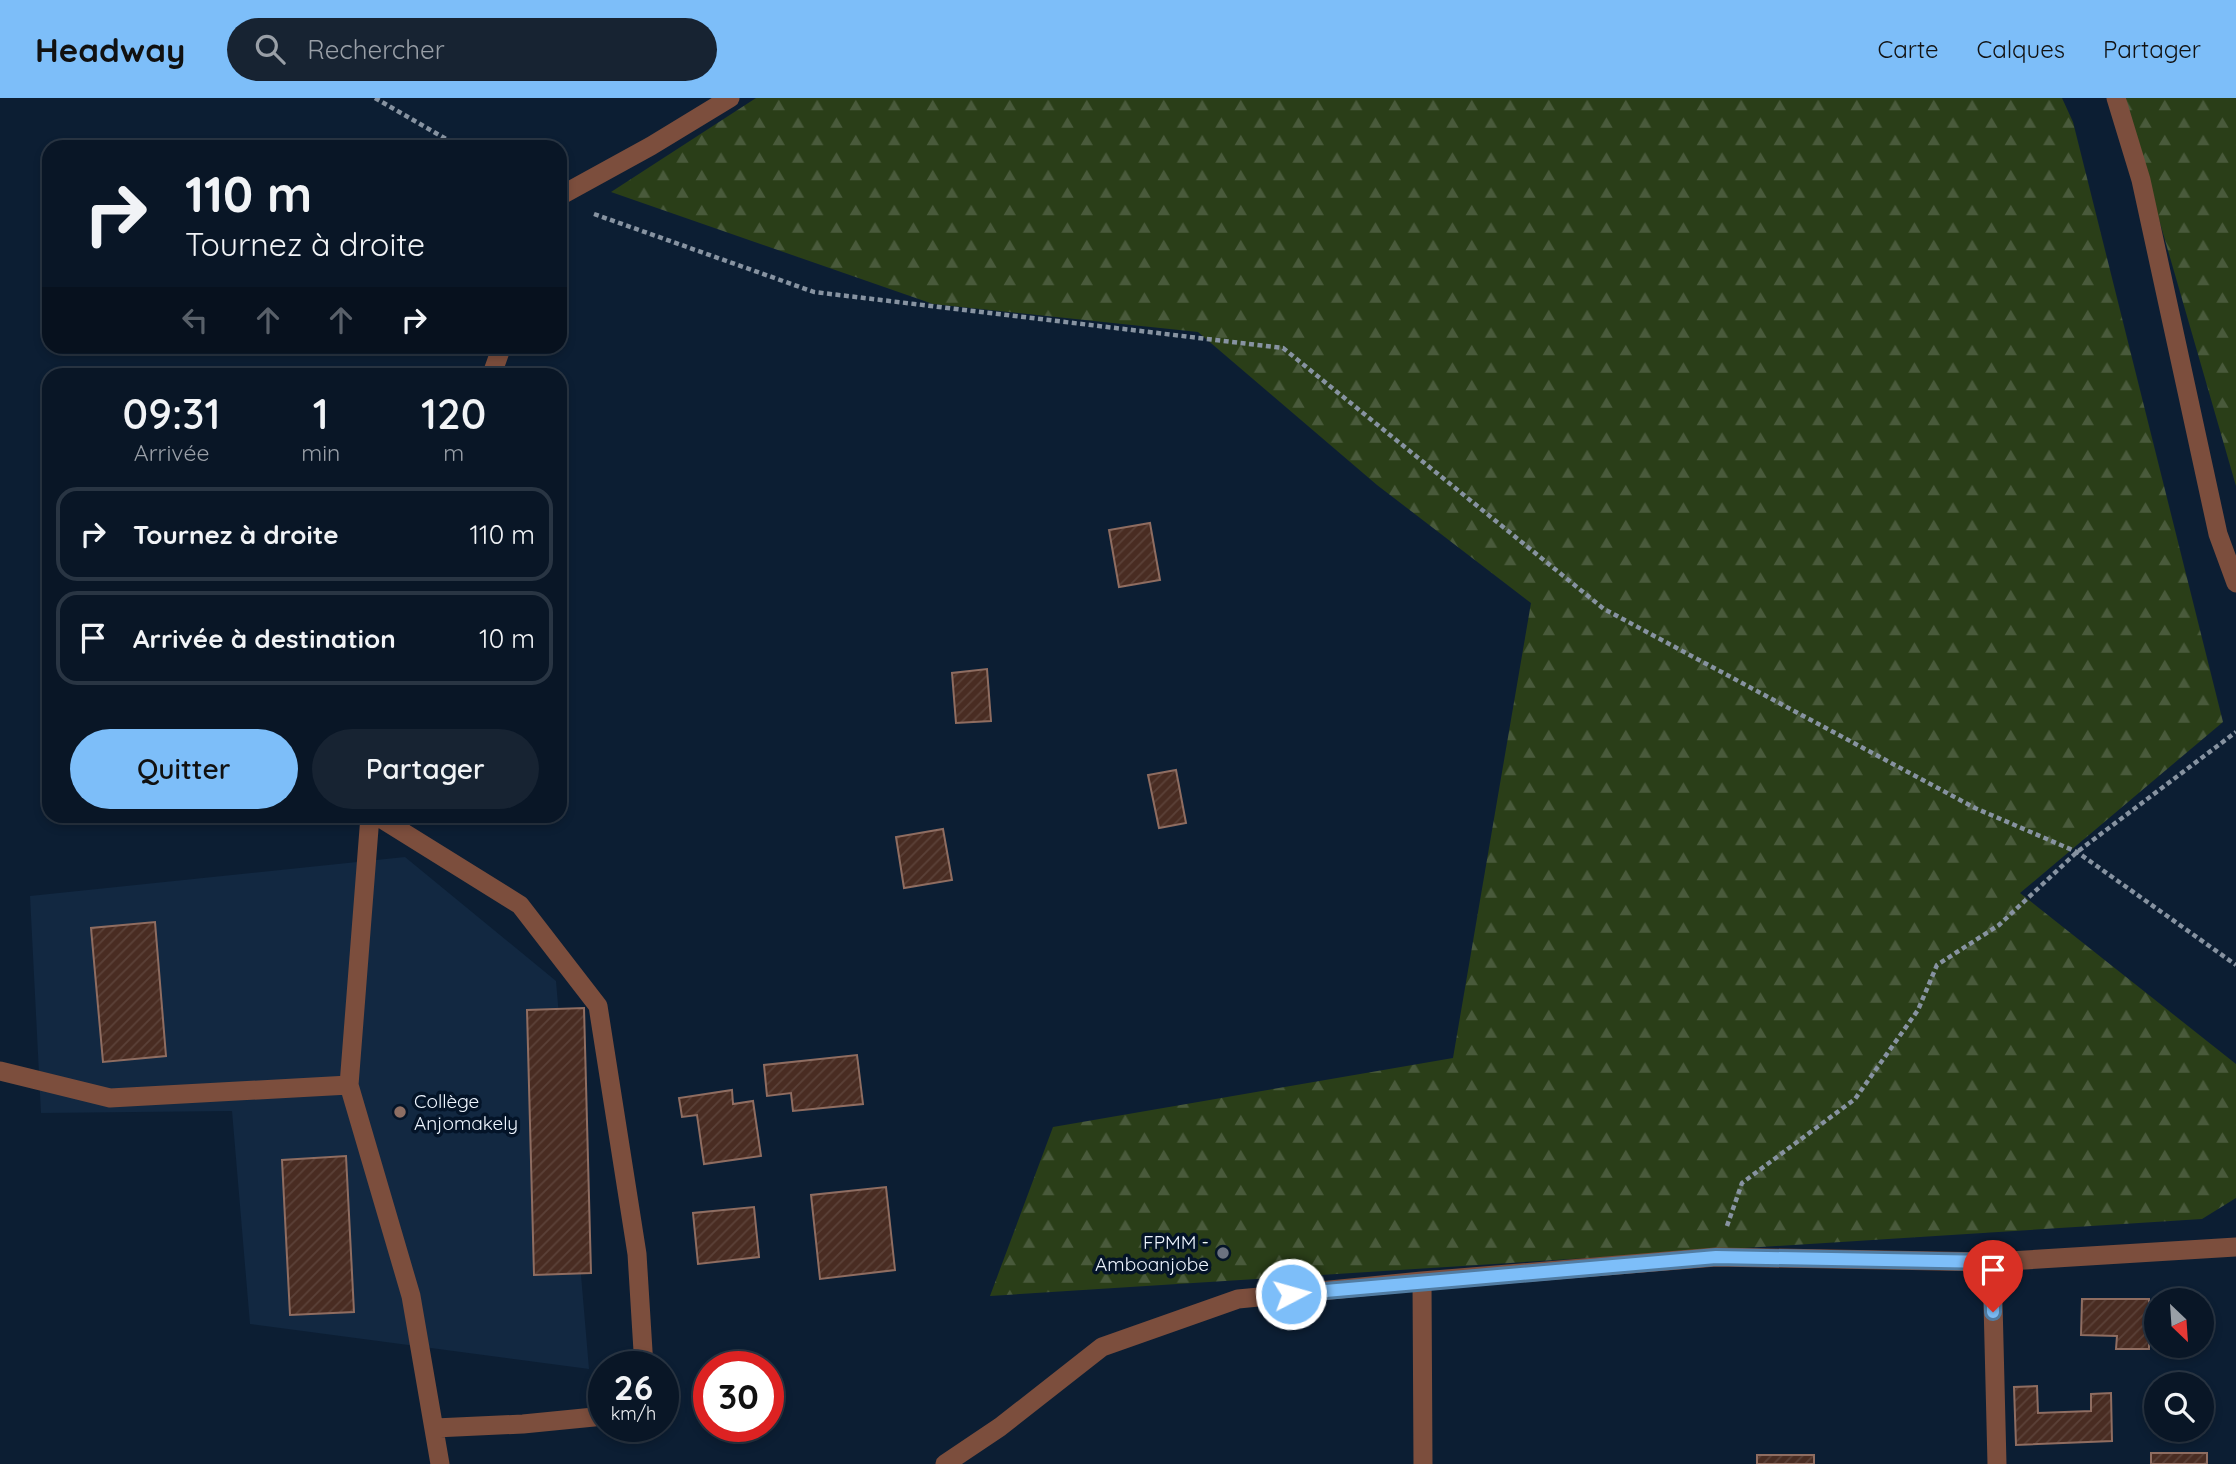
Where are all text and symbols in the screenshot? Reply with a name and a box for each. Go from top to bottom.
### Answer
search box [227,18,717,81]
text: Headway [35,29,185,70]
icon: search [251,30,289,68]
text: Rechercher [307,33,445,66]
text: Carte [1877,34,1939,64]
text: Calques [1977,34,2065,64]
text: Partager [2103,34,2201,64]
text: 110 m [185,163,312,224]
icon: right [70,168,161,259]
text: Tournez à droite [185,224,425,264]
icon: left [176,301,214,339]
icon: ahead [249,301,287,339]
icon: ahead [322,301,360,339]
icon: right [395,301,433,339]
text: 09:31 [123,387,221,440]
text: 1 [313,387,329,440]
text: 120 [421,387,486,440]
text: Arrivée [134,438,209,467]
text: min [301,438,340,467]
text: m [443,438,464,467]
icon: right [74,515,112,553]
text: Tournez à droite [133,518,338,551]
text: 110 m [469,518,535,551]
icon: arrive [74,619,112,657]
text: Arrivée à destination [133,622,396,655]
text: 10 m [479,622,535,655]
button: Quitter [70,729,298,809]
button: Partager [312,729,539,809]
place label: Collège Anjomakely [414,1089,518,1135]
marker: Collège Anjomakely [392,1104,408,1120]
place label: FPMM - Amboanjobe [1095,1230,1209,1276]
pin [1963,1240,2023,1312]
marker: FPMM - Amboanjobe [1215,1245,1231,1261]
icon: arrive [1974,1251,2012,1289]
position arrow [1254,1257,1328,1331]
north arrow [2144,1288,2214,1358]
map controls [2144,1288,2214,1442]
speed limit sign: 30 [693,1351,784,1442]
text: 26 [614,1365,653,1409]
button: search [2144,1372,2214,1442]
text: km/h [611,1402,656,1425]

